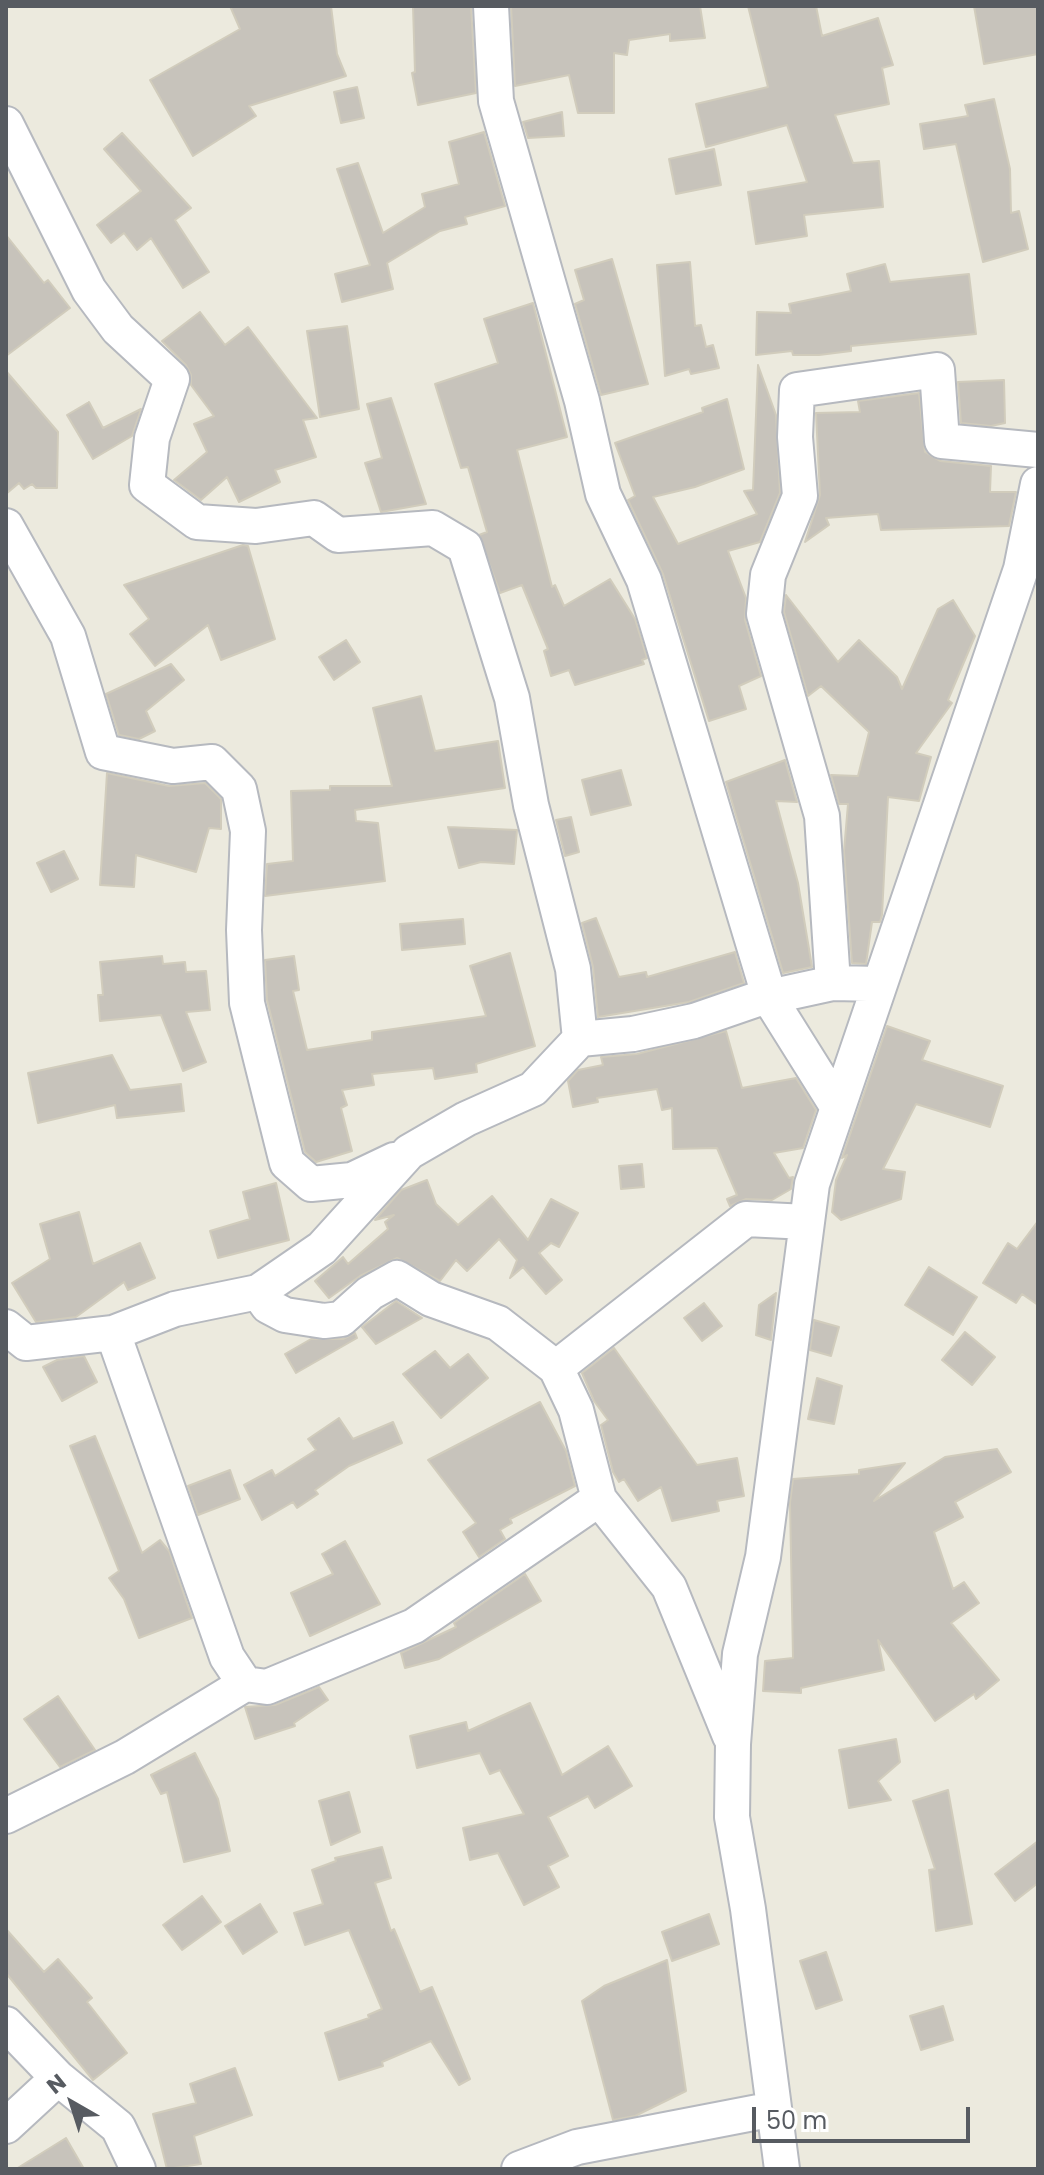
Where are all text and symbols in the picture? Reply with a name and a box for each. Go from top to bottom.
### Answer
north arrow [32,2063,112,2143]
text: N [40,2067,73,2101]
scale bar [756,2091,974,2141]
text: 50 m [766,2104,827,2137]

